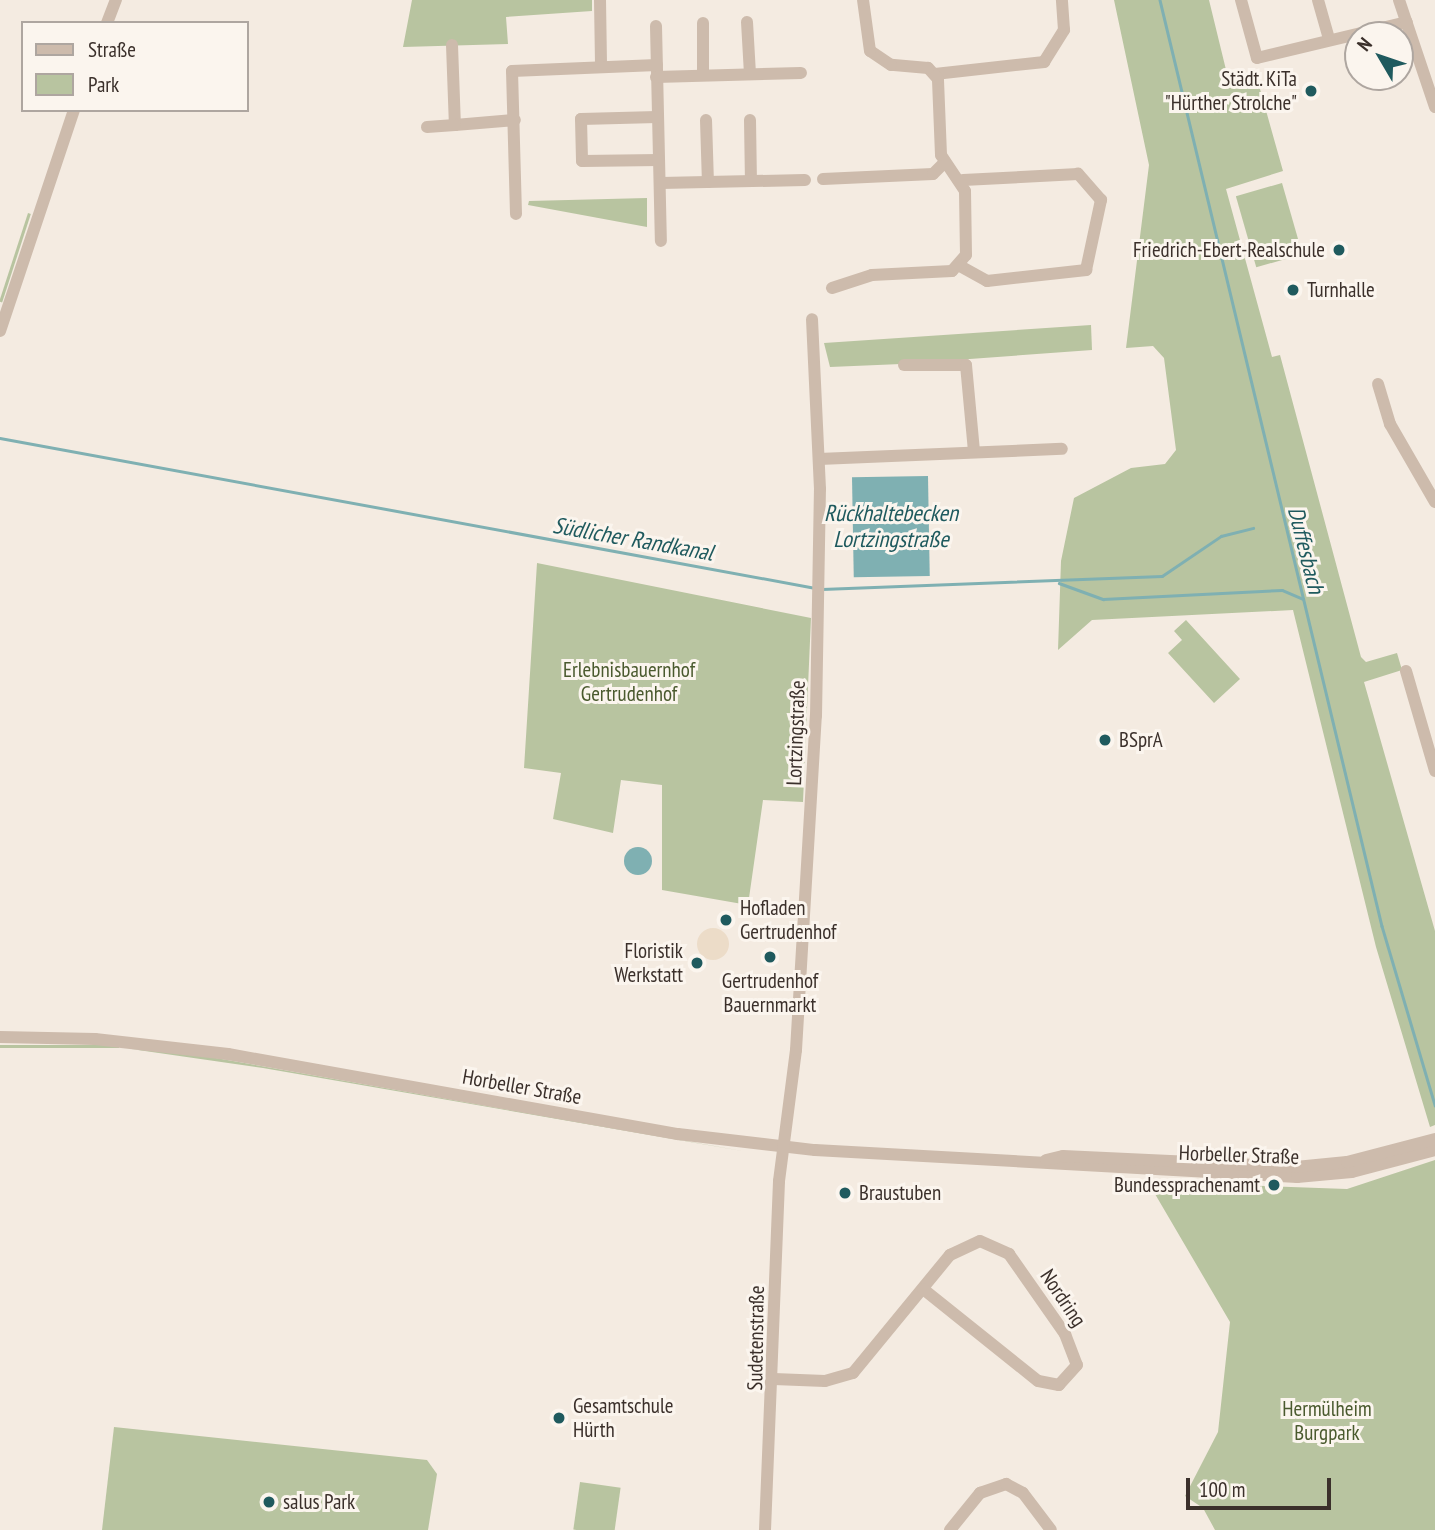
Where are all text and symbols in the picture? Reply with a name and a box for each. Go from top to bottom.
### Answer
legend [21,21,248,112]
north arrow [1344,21,1414,91]
text: N [1352,33,1377,56]
text: Straße [88,36,136,63]
place label: Städt. KiTa "Hürther Strolche" [1165,66,1297,116]
text: Park [88,71,119,98]
marker: Städt. KiTa "Hürther Strolche" [1303,83,1319,99]
place label: Friedrich-Ebert-Realschule [1133,237,1325,263]
marker: Friedrich-Ebert-Realschule [1331,242,1347,258]
place label: Turnhalle [1307,277,1375,303]
marker: Turnhalle [1285,282,1301,298]
water label: Rückhaltebecken Lortzingstraße [824,499,958,553]
water label: Duffesbach [1282,504,1330,596]
water label: Südlicher Randkanal [551,511,715,567]
park label: Erlebnisbauernhof Gertrudenhof [563,657,695,707]
street label: Lortzingstraße [782,680,810,786]
place label: BSprA [1119,727,1163,753]
marker: BSprA [1097,732,1113,748]
place label: Hofladen Gertrudenhof [740,895,836,945]
marker: Hofladen Gertrudenhof [718,912,734,928]
place label: Floristik Werkstatt [614,938,683,988]
marker: Gertrudenhof Bauernmarkt [762,949,778,965]
marker: Floristik Werkstatt [689,955,705,971]
place label: Gertrudenhof Bauernmarkt [722,968,818,1018]
street label: Horbeller Straße [461,1064,583,1110]
street label: Horbeller Straße [1178,1140,1300,1170]
place label: Bundessprachenamt [1114,1172,1260,1198]
marker: Bundessprachenamt [1266,1177,1282,1193]
place label: Braustuben [859,1180,941,1206]
marker: Braustuben [837,1185,853,1201]
street label: Nordring [1035,1265,1091,1331]
street label: Sudetenstraße [742,1285,770,1391]
place label: Gesamtschule Hürth [573,1393,673,1443]
park label: Hermülheim Burgpark [1282,1396,1372,1446]
marker: Gesamtschule Hürth [551,1410,567,1426]
scale bar [1190,1464,1335,1508]
text: 100 m [1199,1476,1245,1503]
place label: salus Park [283,1489,355,1515]
marker: salus Park [261,1494,277,1510]

